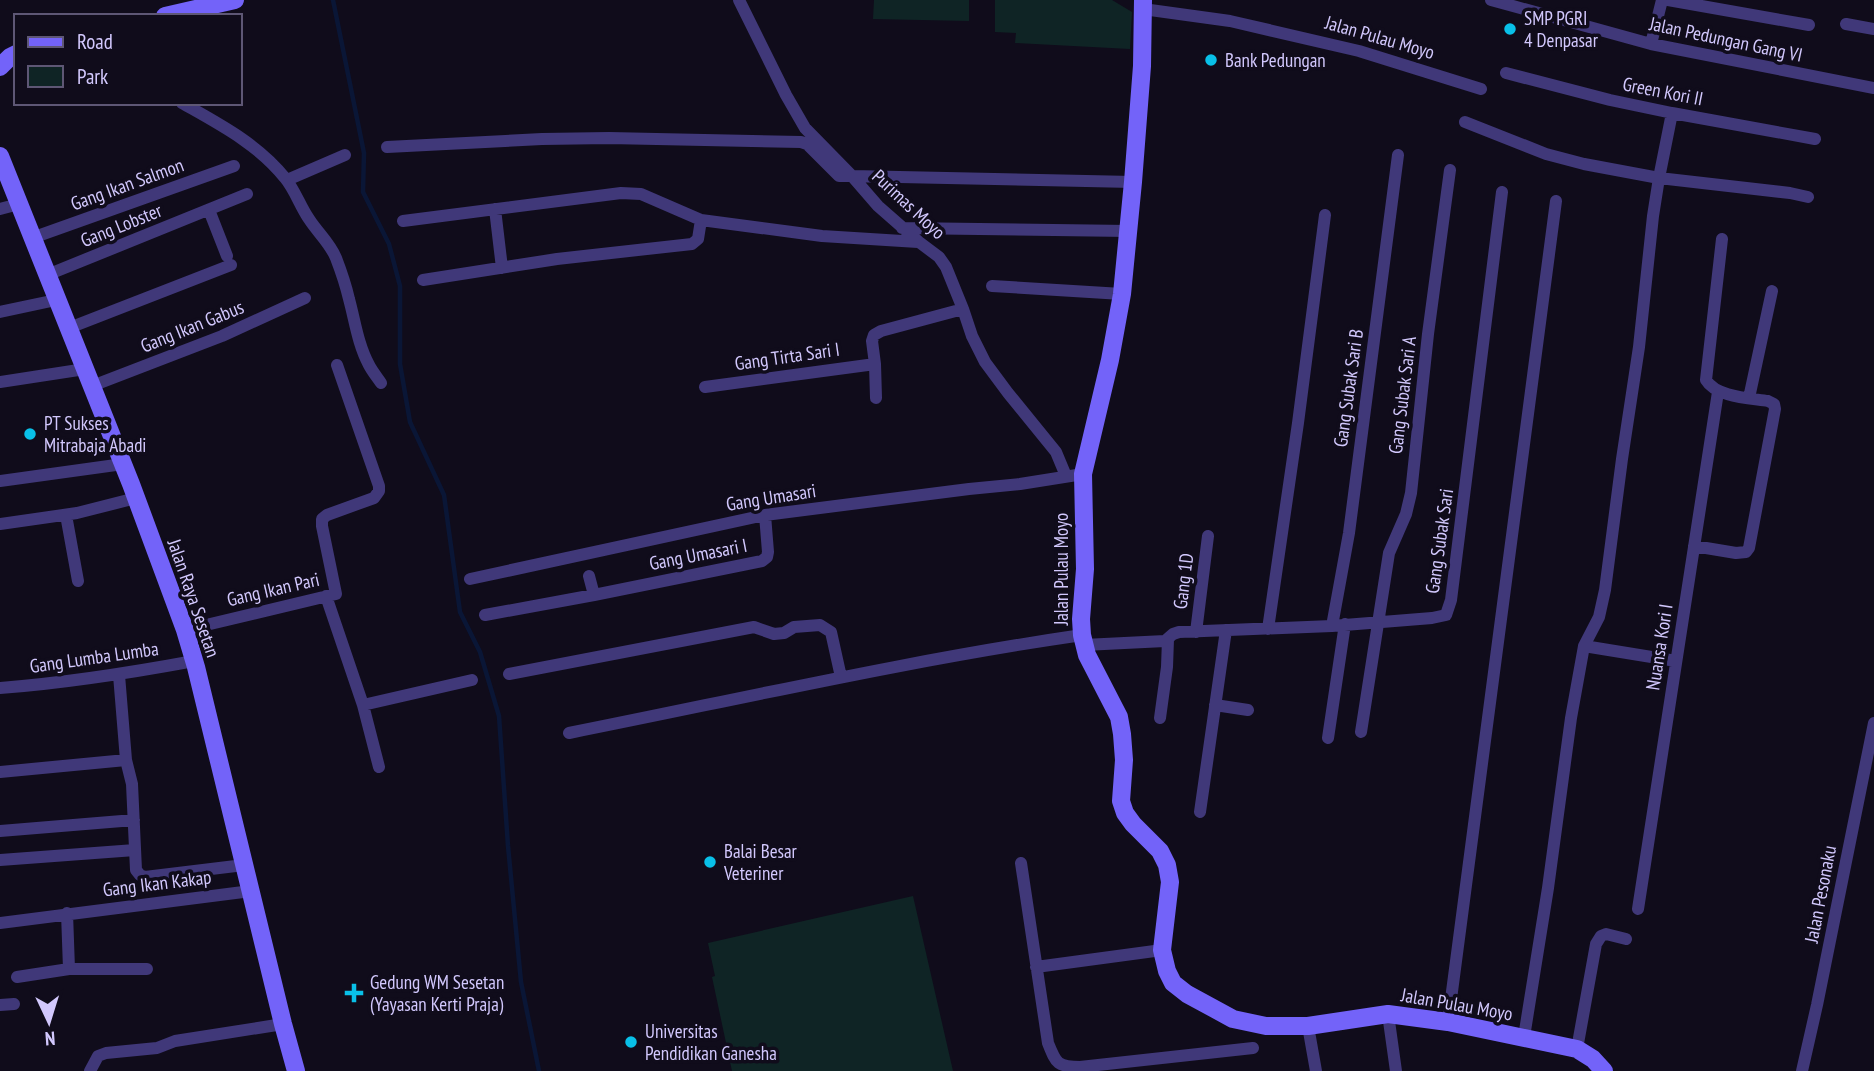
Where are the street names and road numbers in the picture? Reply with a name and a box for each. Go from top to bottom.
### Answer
street label: Jalan Pulau Moyo [1322,10,1437,64]
street label: Jalan Pedungan Gang VI [1646,11,1805,67]
street label: Green Kori II [1621,71,1705,111]
street label: Gang Ikan Salmon [67,152,187,216]
street label: Purimas Moyo [867,164,951,244]
street label: Gang Lobster [77,198,166,252]
street label: Gang Ikan Gabus [137,294,247,358]
street label: Gang Subak Sari B [1328,327,1368,448]
street label: Gang Subak Sari A [1383,335,1421,455]
street label: Gang Tirta Sari I [733,337,841,375]
street label: Gang Umasari [724,478,818,516]
street label: Gang Subak Sari [1420,487,1458,595]
street label: Jalan Pulau Moyo [1049,513,1073,626]
street label: Gang Umasari I [647,533,749,575]
street label: Jalan Raya Sesetan [162,535,225,660]
street label: Gang 1D [1168,552,1198,610]
street label: Gang Ikan Pari [224,567,322,611]
street label: Nuansa Kori I [1640,602,1678,692]
street label: Gang Lumba Lumba [28,636,160,678]
street label: Jalan Pesonaku [1799,843,1841,946]
street label: Gang Ikan Kakap [101,864,213,902]
street label: Jalan Pulau Moyo [1398,982,1515,1026]

